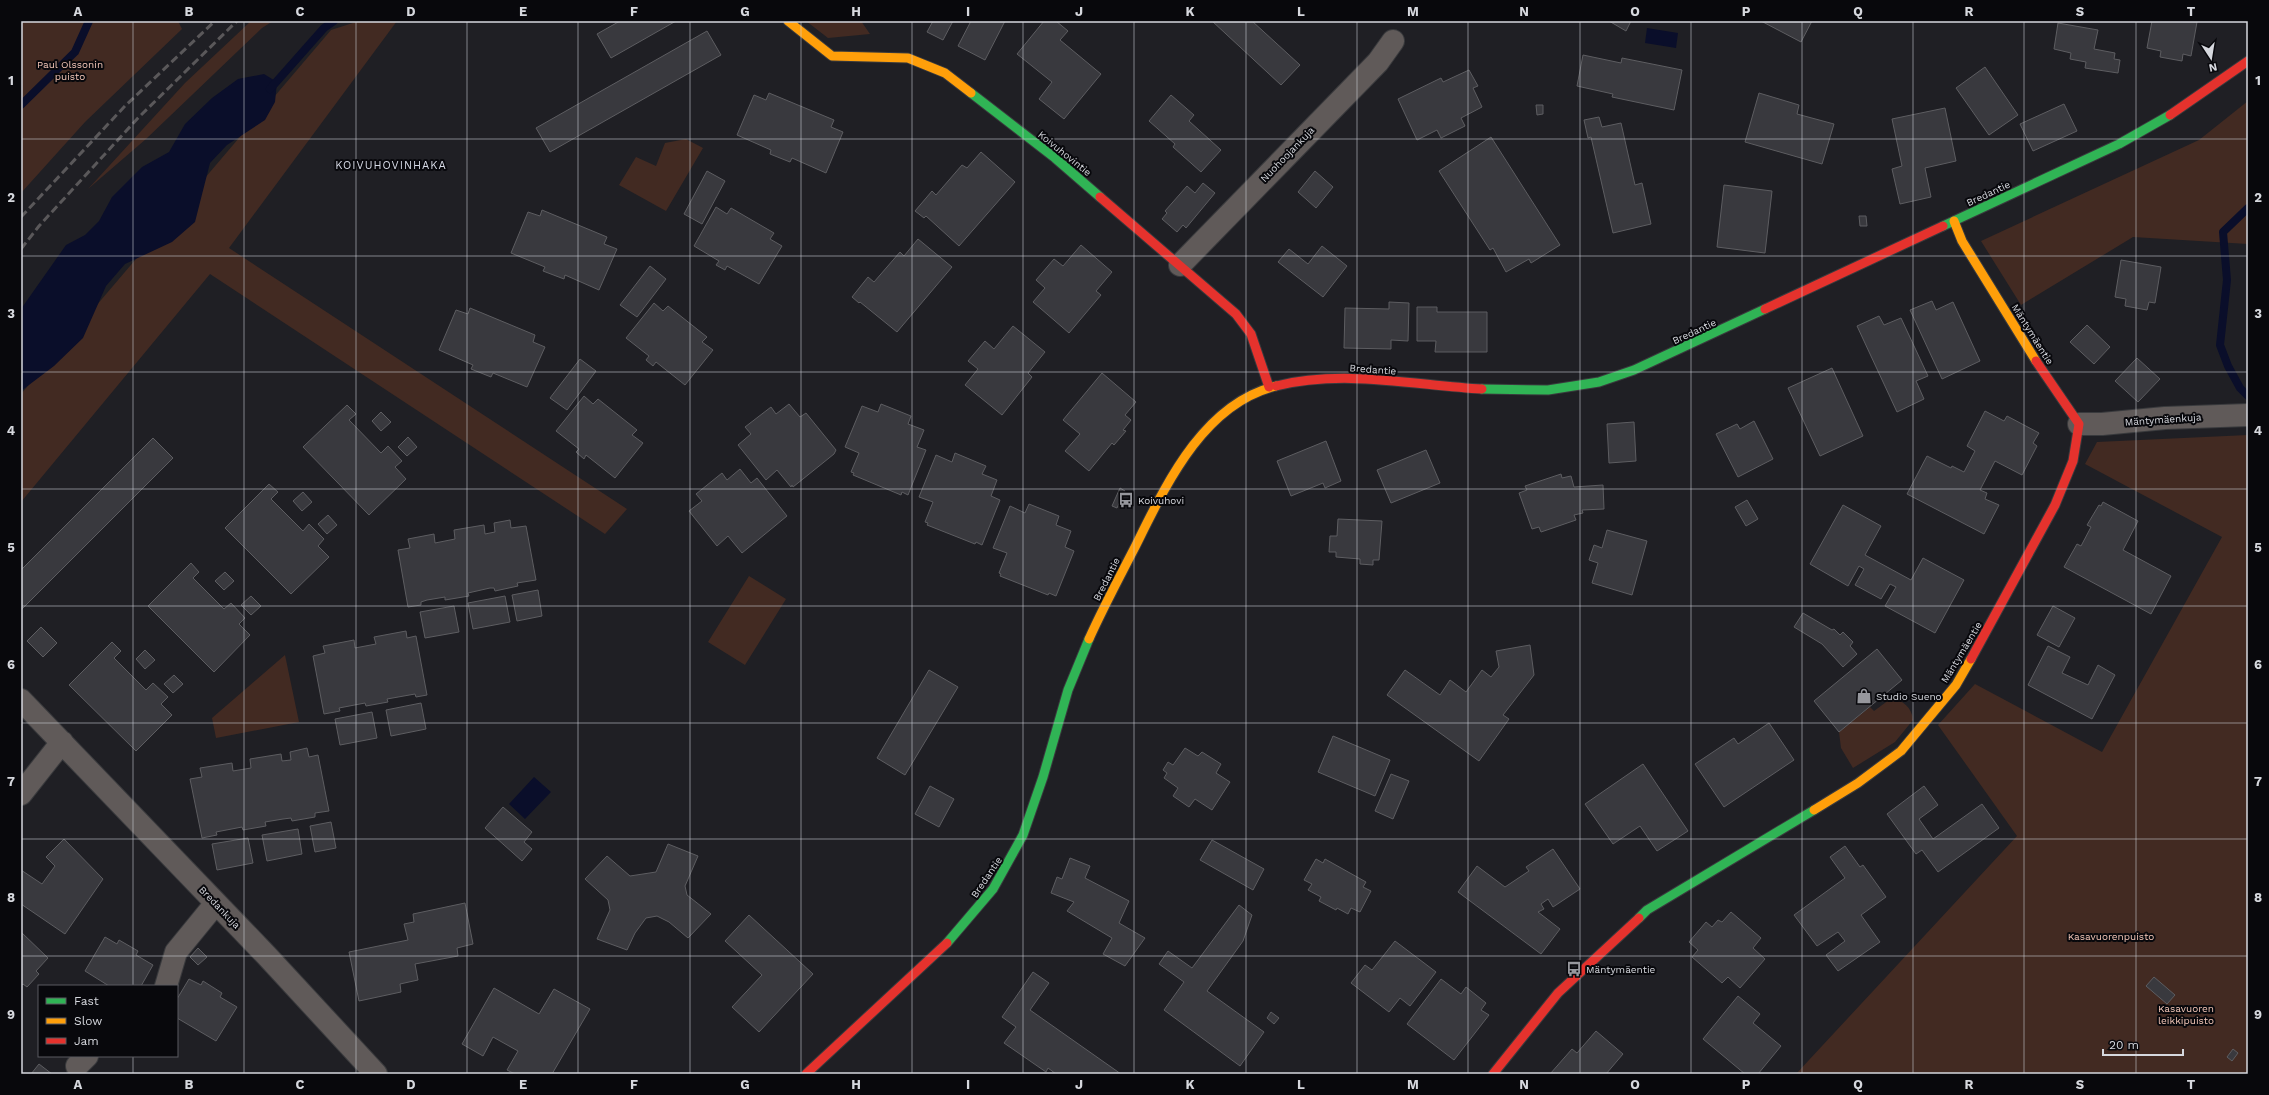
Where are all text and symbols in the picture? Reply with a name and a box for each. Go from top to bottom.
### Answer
text: A [74,4,83,19]
text: B [185,4,194,19]
text: C [296,4,305,19]
text: D [406,4,416,19]
text: E [519,4,527,19]
text: F [630,4,638,19]
text: G [740,4,750,19]
text: H [851,4,861,19]
text: I [966,4,970,19]
text: J [1075,4,1083,19]
text: K [1185,4,1195,19]
text: L [1297,4,1305,19]
text: M [1407,4,1419,19]
text: N [1519,4,1529,19]
text: O [1630,4,1640,19]
text: P [1742,4,1751,19]
text: Q [1853,4,1863,19]
text: R [1965,4,1974,19]
text: S [2076,4,2085,19]
text: T [2187,4,2196,19]
north arrow [2191,38,2231,78]
park label: Paul Olssonin puisto [37,59,103,82]
text: N [2208,60,2218,74]
text: 1 [8,73,14,88]
text: 1 [2255,73,2261,88]
street label: Nuohoojankuja [1258,124,1317,184]
street label: Koivuhovintie [1036,129,1094,178]
district label: KOIVUHOVINHAKA [335,159,447,172]
street label: Bredantie [1965,178,2012,208]
text: 2 [7,190,15,205]
text: 2 [2254,190,2262,205]
street label: Mäntymäentie [2010,302,2056,367]
text: 3 [7,306,15,321]
text: 3 [2254,306,2262,321]
street label: Bredantie [1671,316,1718,346]
street label: Bredantie [1349,362,1397,377]
street label: Mäntymäenkuja [2124,411,2202,428]
text: 4 [7,423,16,438]
text: 4 [2254,423,2263,438]
bus stop icon: Koivuhovi [1117,491,1135,509]
place label: Koivuhovi [1138,495,1184,506]
text: 5 [7,540,15,555]
text: 5 [2254,540,2262,555]
street label: Bredantie [1091,556,1122,603]
street label: Mäntymäentie [1939,620,1984,685]
text: 6 [7,657,15,672]
text: 6 [2254,657,2262,672]
shop icon: Studio Sueno [1855,687,1873,705]
place label: Studio Sueno [1876,691,1942,702]
text: 7 [7,774,15,789]
text: 7 [2254,774,2262,789]
street label: Bredantie [969,855,1004,900]
street label: Bredankuja [197,884,243,931]
text: 8 [7,890,15,905]
text: 8 [2254,890,2262,905]
park label: Kasavuorenpuisto [2068,931,2154,942]
bus stop icon: Mäntymäentie [1565,960,1583,978]
place label: Mäntymäentie [1586,964,1656,975]
legend [38,985,178,1057]
text: Fast [74,994,99,1008]
park label: Kasavuoren leikkipuisto [2158,1003,2214,1026]
text: 9 [7,1007,15,1022]
text: 9 [2254,1007,2262,1022]
text: Slow [74,1014,102,1028]
scale bar [2103,1031,2183,1057]
text: Jam [74,1034,99,1048]
text: 20 m [2109,1038,2139,1052]
text: A [74,1077,83,1092]
text: B [185,1077,194,1092]
text: C [296,1077,305,1092]
text: D [406,1077,416,1092]
text: E [519,1077,527,1092]
text: F [630,1077,638,1092]
text: G [740,1077,750,1092]
text: H [851,1077,861,1092]
text: I [966,1077,970,1092]
text: J [1075,1077,1083,1092]
text: K [1185,1077,1195,1092]
text: L [1297,1077,1305,1092]
text: M [1407,1077,1419,1092]
text: N [1519,1077,1529,1092]
text: O [1630,1077,1640,1092]
text: P [1742,1077,1751,1092]
text: Q [1853,1077,1863,1092]
text: R [1965,1077,1974,1092]
text: S [2076,1077,2085,1092]
text: T [2187,1077,2196,1092]

